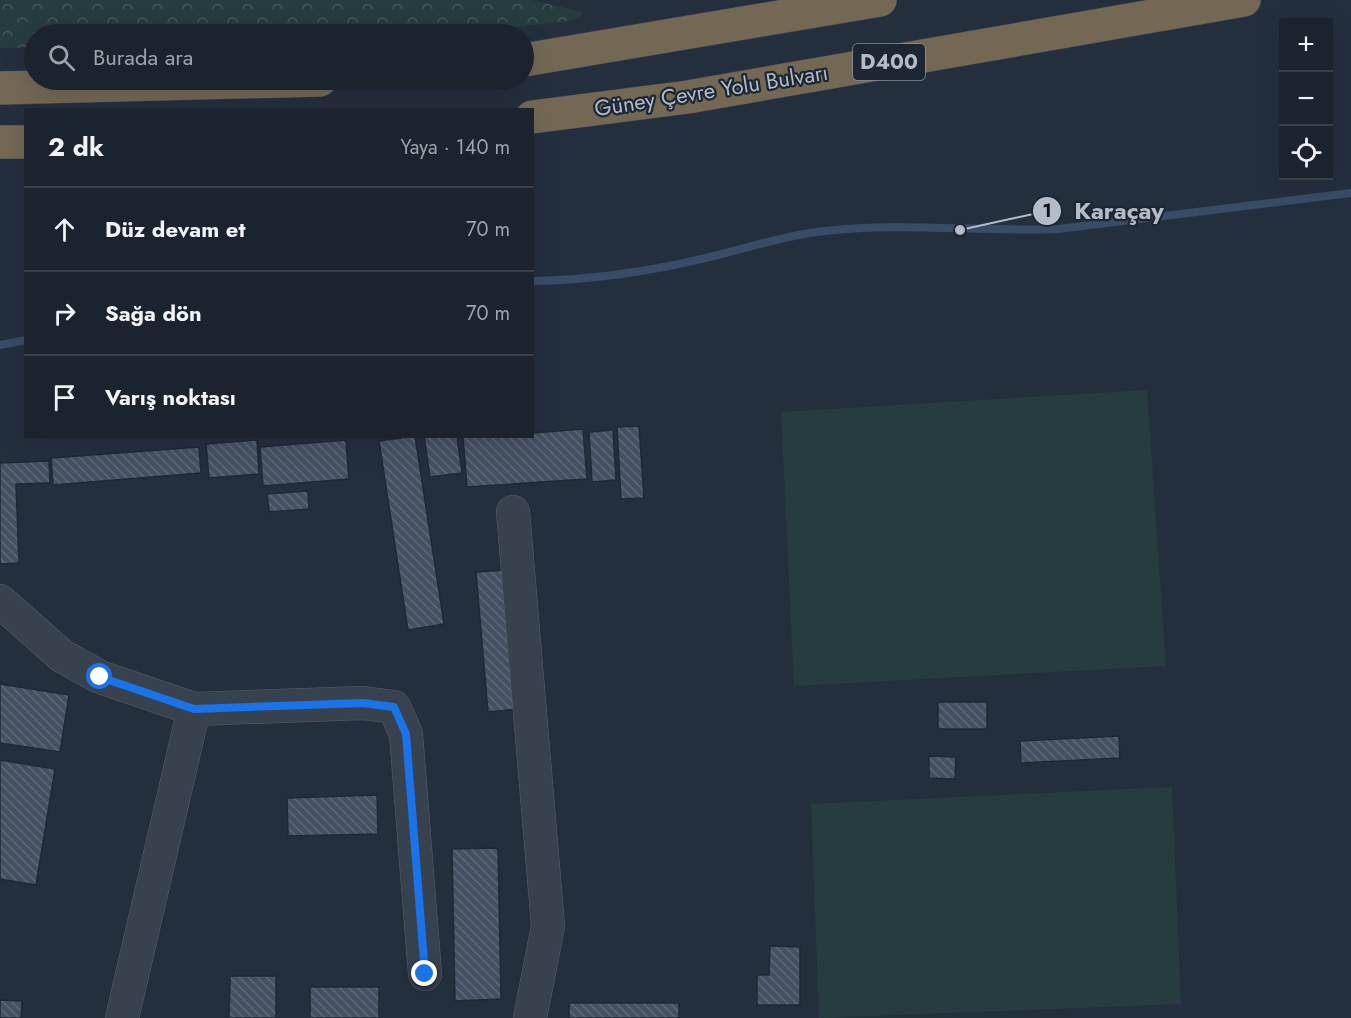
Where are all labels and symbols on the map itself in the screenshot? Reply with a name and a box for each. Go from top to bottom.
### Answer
road number: D400 [853,44,925,80]
street label: Güney Çevre Yolu Bulvarı [592,56,830,124]
callout: Karaçay [1032,190,1176,232]
text: Karaçay [1074,193,1164,228]
text: 1 [1042,198,1052,224]
route start [86,663,112,689]
route end [411,960,437,986]

